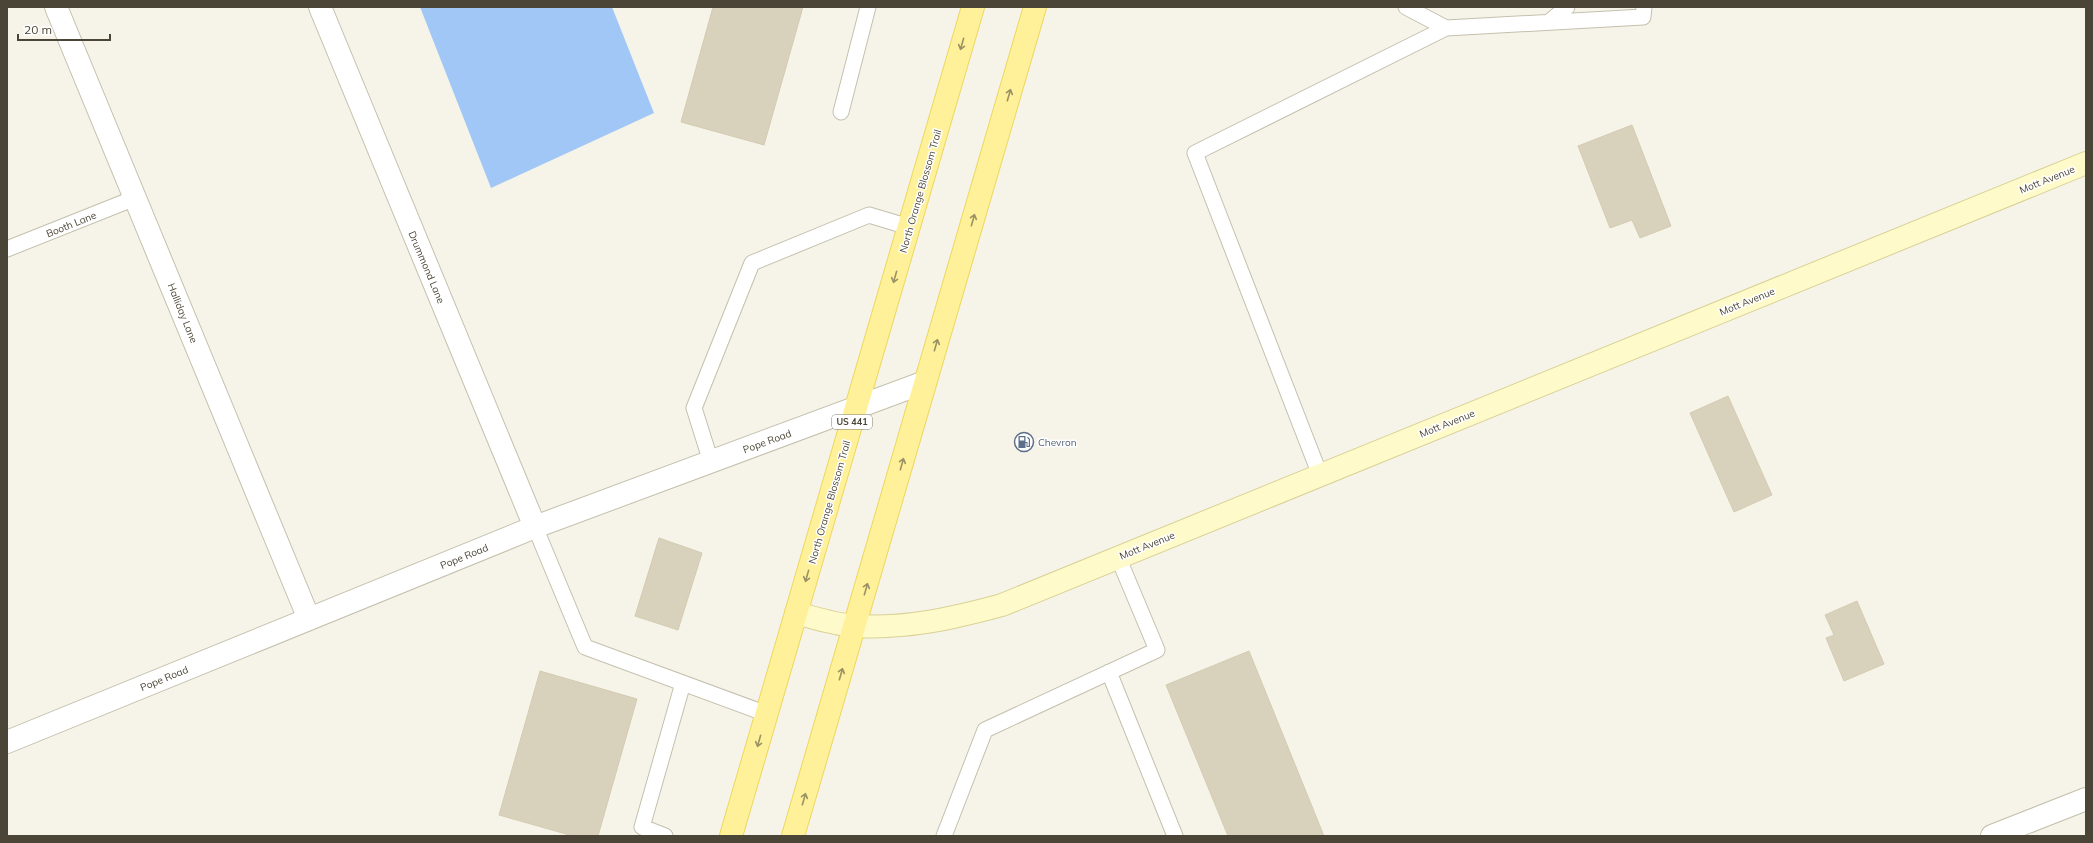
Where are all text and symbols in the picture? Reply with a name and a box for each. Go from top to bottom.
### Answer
scale bar [18,16,110,42]
text: 20 m [24,22,52,37]
one-way arrow [958,38,965,51]
one-way arrow [1006,89,1013,102]
street label: North Orange Blossom Trail [897,128,944,254]
street label: Mott Avenue [2018,162,2077,196]
street label: Booth Lane [44,209,98,240]
one-way arrow [970,214,977,227]
street label: Drummond Lane [405,229,448,305]
one-way arrow [891,270,898,283]
street label: Halliday Lane [165,281,200,345]
street label: Mott Avenue [1718,284,1777,318]
one-way arrow [933,339,940,352]
street label: Mott Avenue [1418,406,1477,440]
road number: US 441 [832,415,872,429]
street label: Pope Road [741,427,793,456]
fuel station icon: Chevron [1013,431,1035,453]
place label: Chevron [1038,436,1077,449]
street label: North Orange Blossom Trail [806,439,853,565]
one-way arrow [899,457,906,470]
street label: Mott Avenue [1118,528,1177,562]
street label: Pope Road [438,541,490,572]
one-way arrow [803,569,810,582]
one-way arrow [863,582,870,595]
street label: Pope Road [138,663,190,694]
one-way arrow [838,668,845,681]
one-way arrow [755,735,762,748]
one-way arrow [801,792,808,805]

